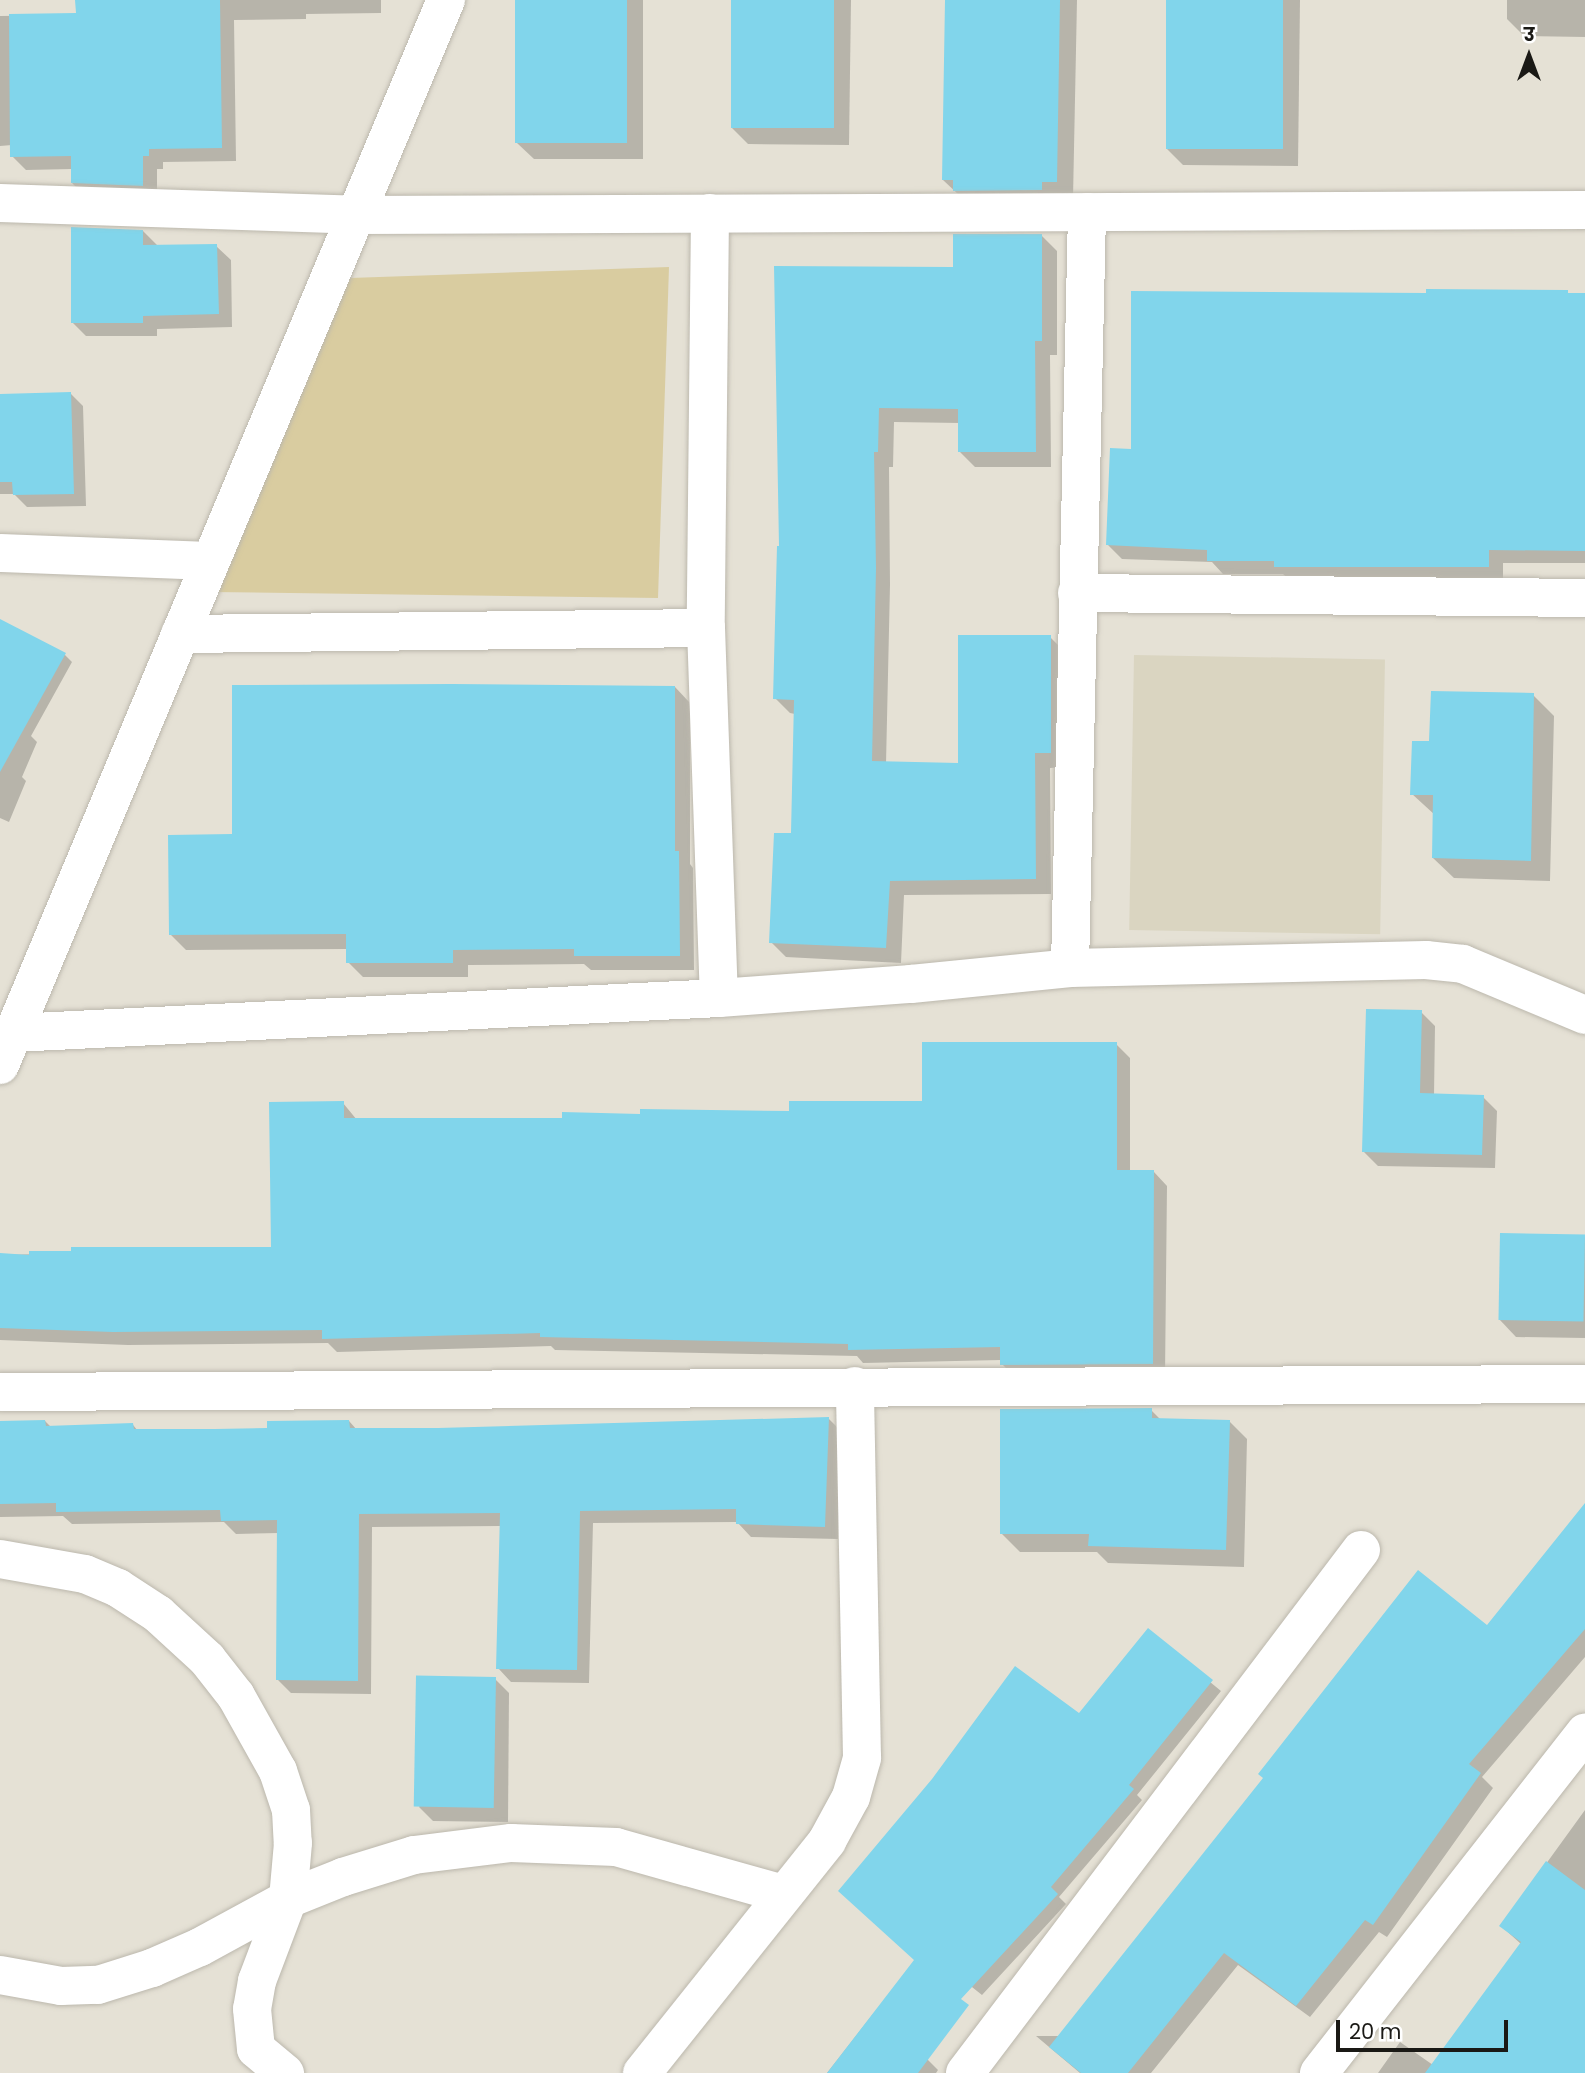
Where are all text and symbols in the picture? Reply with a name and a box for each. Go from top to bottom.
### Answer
north arrow [1494,21,1564,91]
text: उ [1524,21,1534,48]
scale bar [1340,2007,1512,2050]
text: 20 m [1349,2017,1402,2046]

